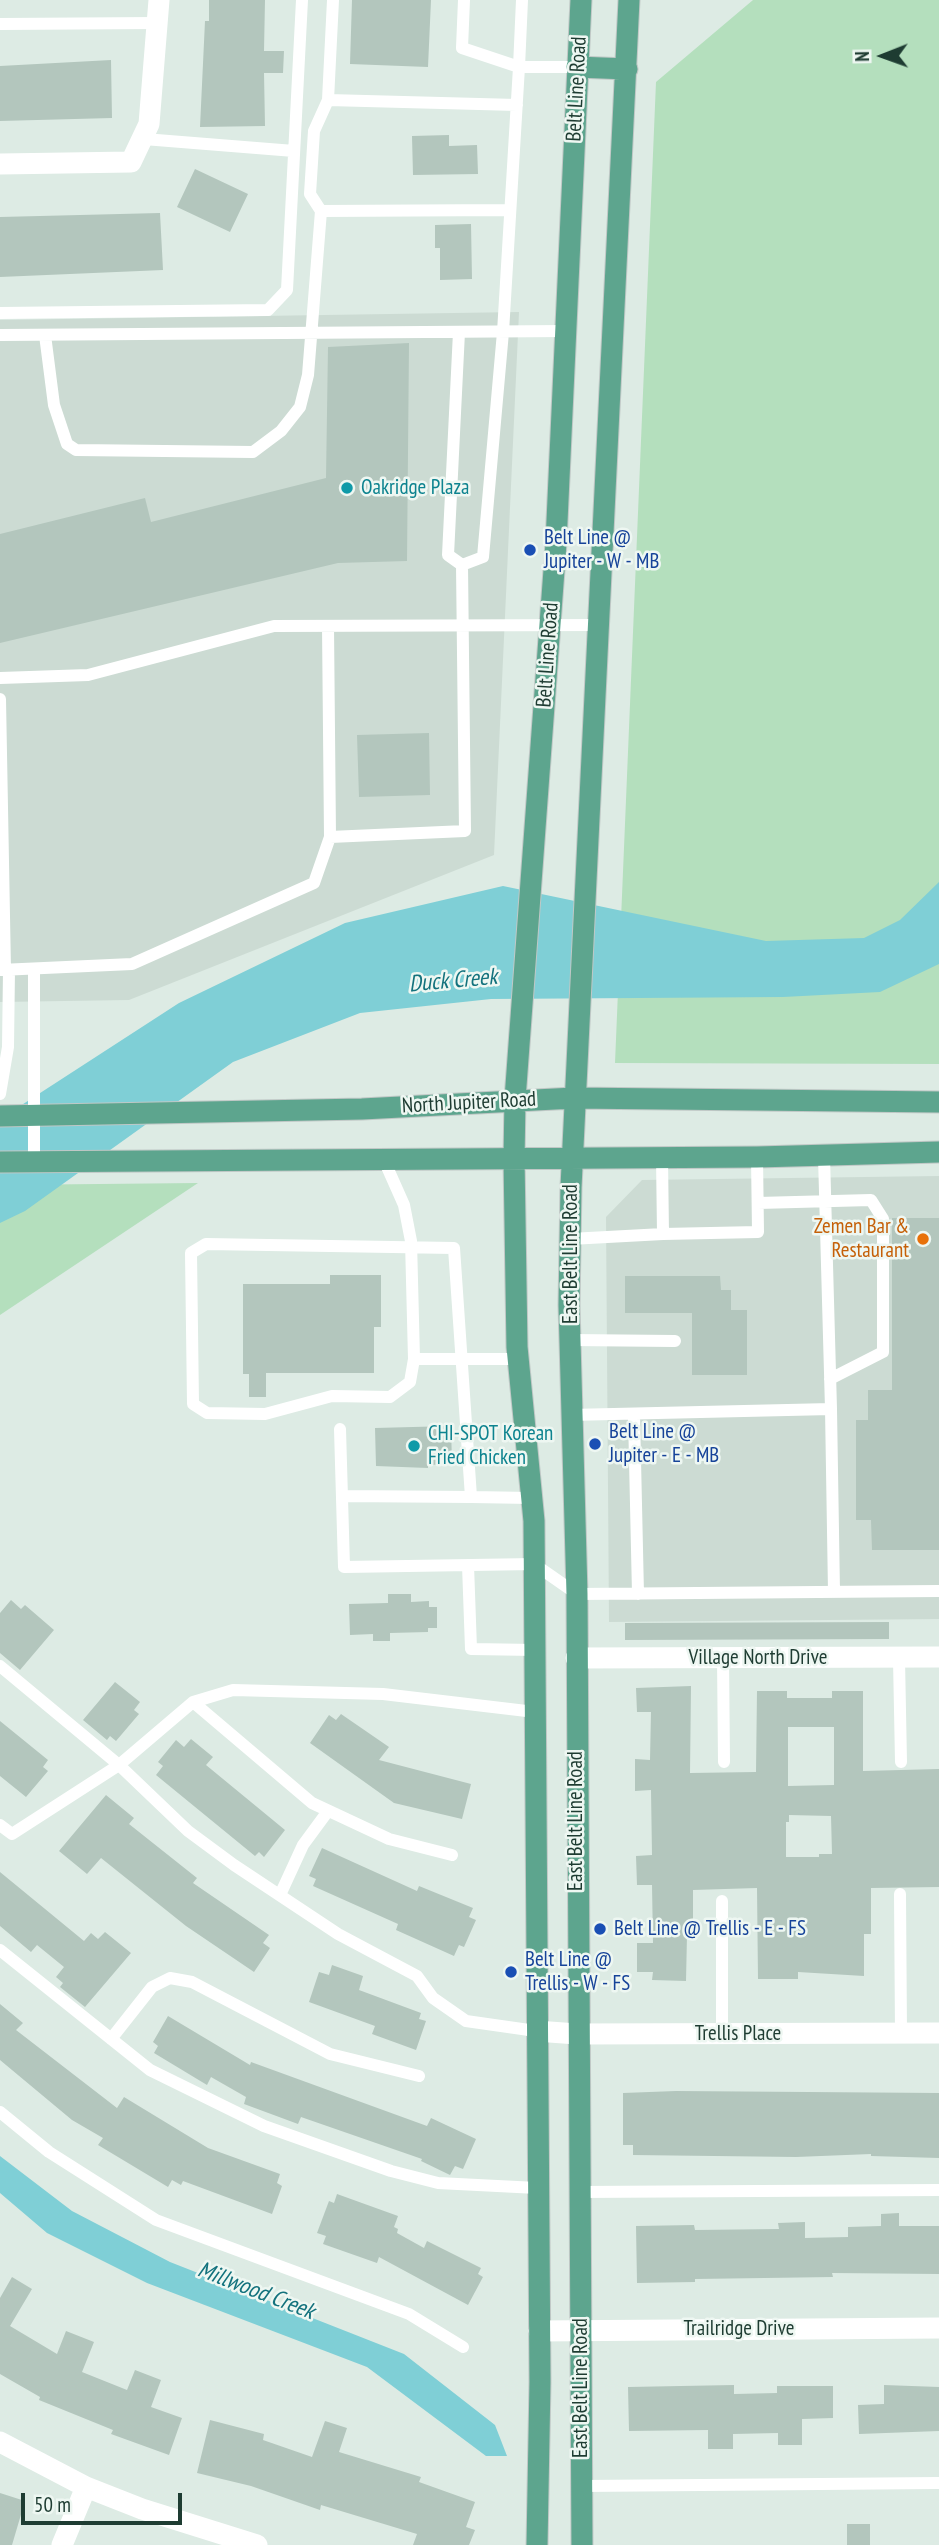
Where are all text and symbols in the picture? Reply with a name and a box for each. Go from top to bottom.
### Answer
north arrow [848,21,918,91]
street label: Belt Line Road [562,36,592,142]
text: N [850,51,874,62]
place label: Oakridge Plaza [361,475,469,501]
marker: Oakridge Plaza [339,480,355,496]
place label: Belt Line @ Jupiter - W - MB [544,525,659,575]
marker: Belt Line @ Jupiter - W - MB [522,542,538,558]
street label: Belt Line Road [532,602,564,708]
water label: Duck Creek [408,963,498,999]
street label: North Jupiter Road [401,1087,537,1119]
street label: East Belt Line Road [558,1184,584,1324]
place label: Zemen Bar & Restaurant [814,1214,909,1264]
marker: Zemen Bar & Restaurant [915,1231,931,1247]
place label: Belt Line @ Jupiter - E - MB [609,1419,719,1469]
place label: CHI-SPOT Korean Fried Chicken [428,1421,553,1471]
marker: Belt Line @ Jupiter - E - MB [587,1436,603,1452]
marker: CHI-SPOT Korean Fried Chicken [406,1438,422,1454]
street label: Village North Drive [689,1645,827,1671]
street label: East Belt Line Road [563,1751,589,1891]
place label: Belt Line @ Trellis - E - FS [614,1916,806,1942]
marker: Belt Line @ Trellis - E - FS [592,1921,608,1937]
place label: Belt Line @ Trellis - W - FS [525,1947,630,1997]
marker: Belt Line @ Trellis - W - FS [503,1964,519,1980]
street label: Trellis Place [695,2021,781,2047]
water label: Millwood Creek [194,2256,318,2326]
street label: Trailridge Drive [684,2316,794,2342]
street label: East Belt Line Road [568,2318,594,2458]
scale bar [24,2478,186,2522]
text: 50 m [34,2491,71,2518]

